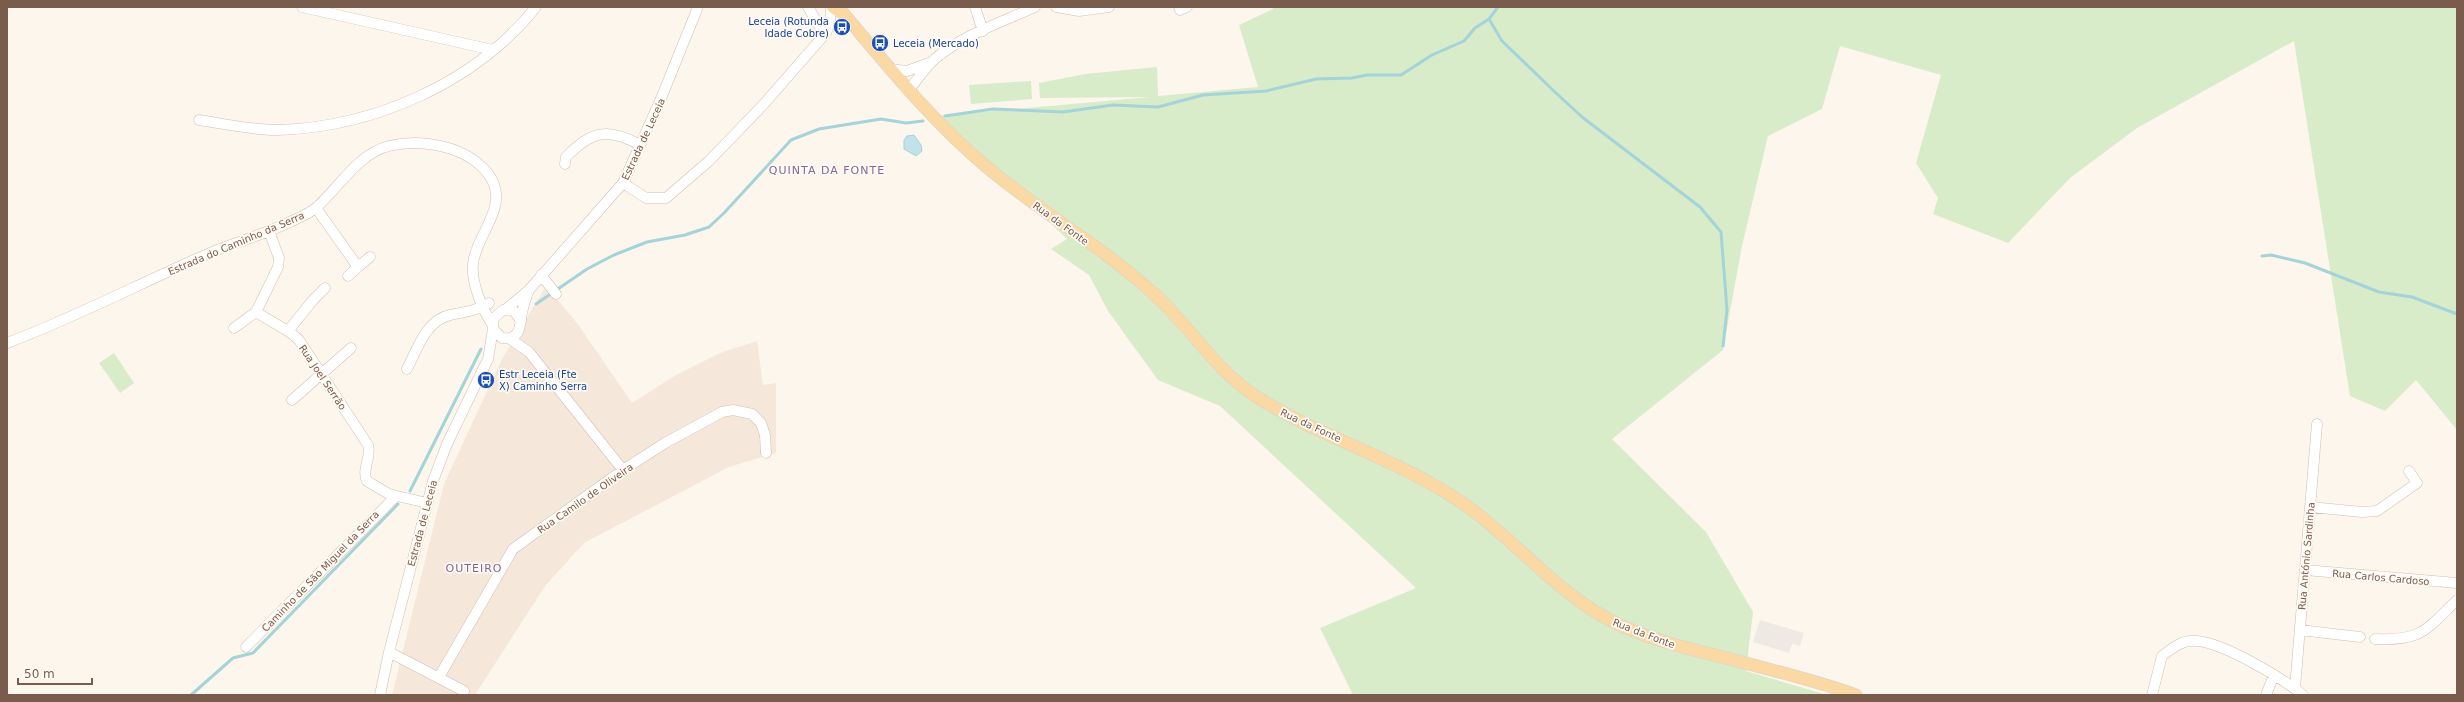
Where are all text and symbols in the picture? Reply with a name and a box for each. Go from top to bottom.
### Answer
place label: Leceia (Rotunda Idade Cobre) [748,16,829,39]
bus stop icon: Leceia (Rotunda Idade Cobre) [832,17,852,37]
bus stop icon: Leceia (Mercado) [870,33,890,53]
place label: Leceia (Mercado) [893,38,979,49]
street label: Estrada de Leceia [620,96,667,182]
district label: QUINTA DA FONTE [769,164,885,177]
street label: Rua da Fonte [1031,200,1091,247]
street label: Estrada do Caminho da Serra [166,210,306,277]
street label: Rua Joel Serrão [297,343,348,412]
place label: Estr Leceia (Fte X) Caminho Serra [499,369,587,392]
bus stop icon: Estr Leceia (Fte X) Caminho Serra [476,370,496,390]
street label: Rua da Fonte [1279,407,1343,444]
street label: Rua Camilo de Oliveira [535,461,635,536]
street label: Estrada de Leceia [406,479,439,568]
street label: Rua António Sardinha [2296,502,2317,610]
street label: Caminho de São Miguel da Serra [260,509,381,634]
district label: OUTEIRO [446,562,502,575]
street label: Rua Carlos Cardoso [2332,568,2430,587]
street label: Rua da Fonte [1611,617,1676,650]
scale bar [18,660,92,686]
text: 50 m [24,667,55,681]

